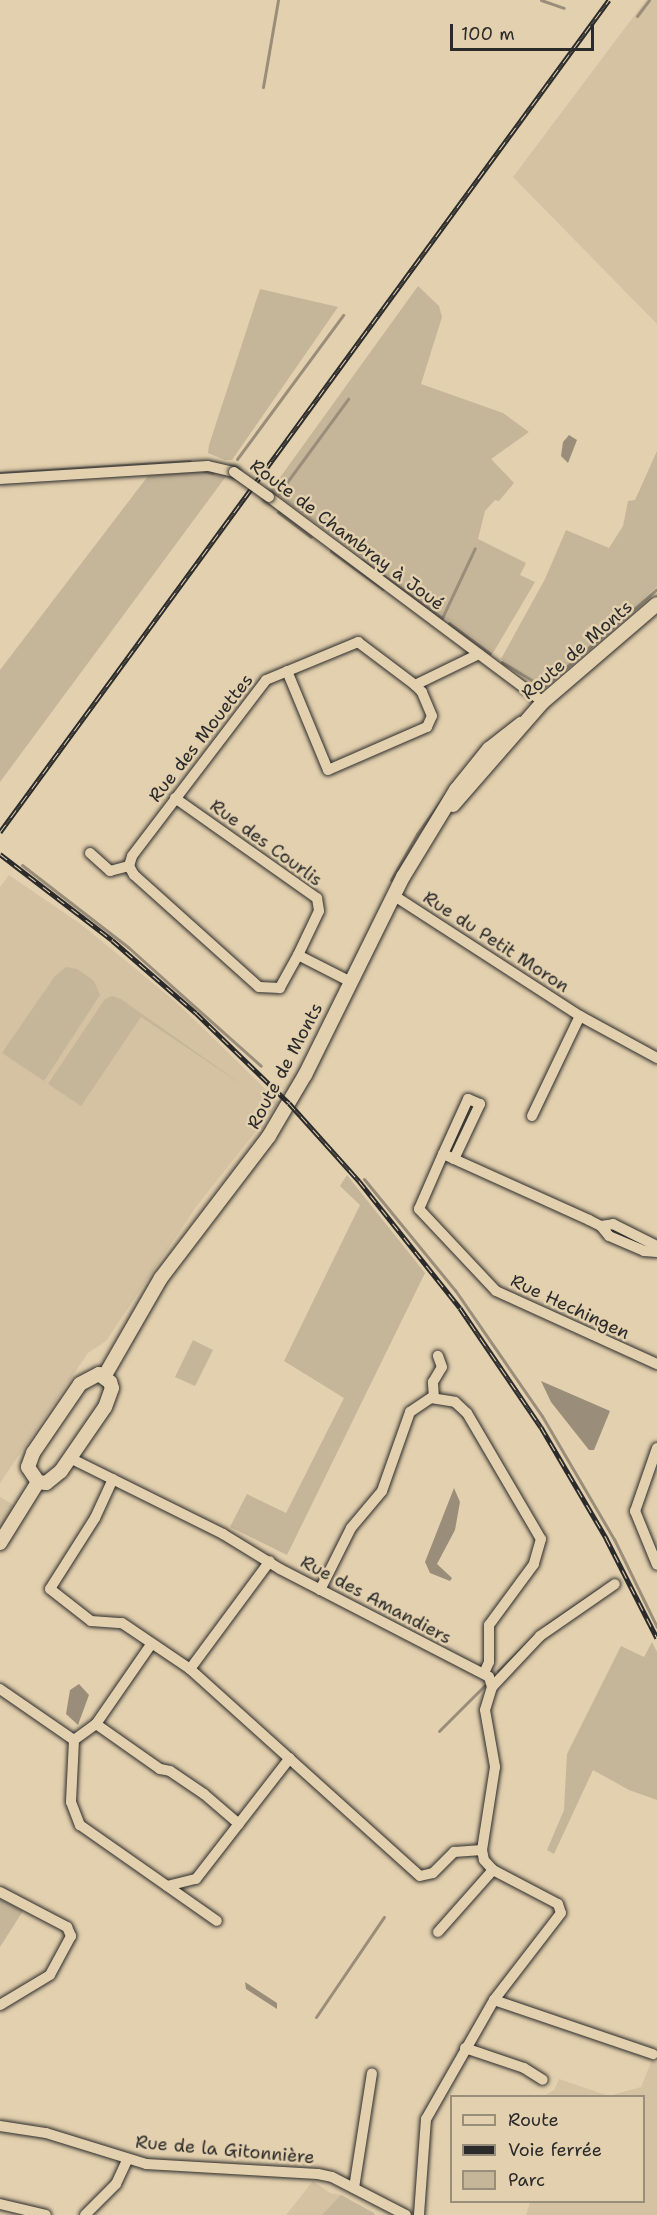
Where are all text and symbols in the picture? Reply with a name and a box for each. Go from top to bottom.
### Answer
scale bar [453,12,597,50]
text: 100 m [461,22,515,46]
street label: Route de Chambray à Joué [246,455,448,615]
street label: Route de Monts [517,596,637,704]
street label: Rue des Mouettes [144,670,258,806]
street label: Rue des Courlis [206,795,326,891]
street label: Rue du Petit Moron [419,887,573,997]
street label: Route de Monts [243,999,327,1133]
street label: Rue Hechingen [507,1270,633,1344]
street label: Rue des Amandiers [297,1551,455,1649]
legend [450,2095,645,2203]
text: Route [508,2108,559,2132]
street label: Rue de la Gitonnière [135,2131,315,2169]
text: Voie ferrée [508,2138,602,2162]
text: Parc [508,2168,545,2192]

